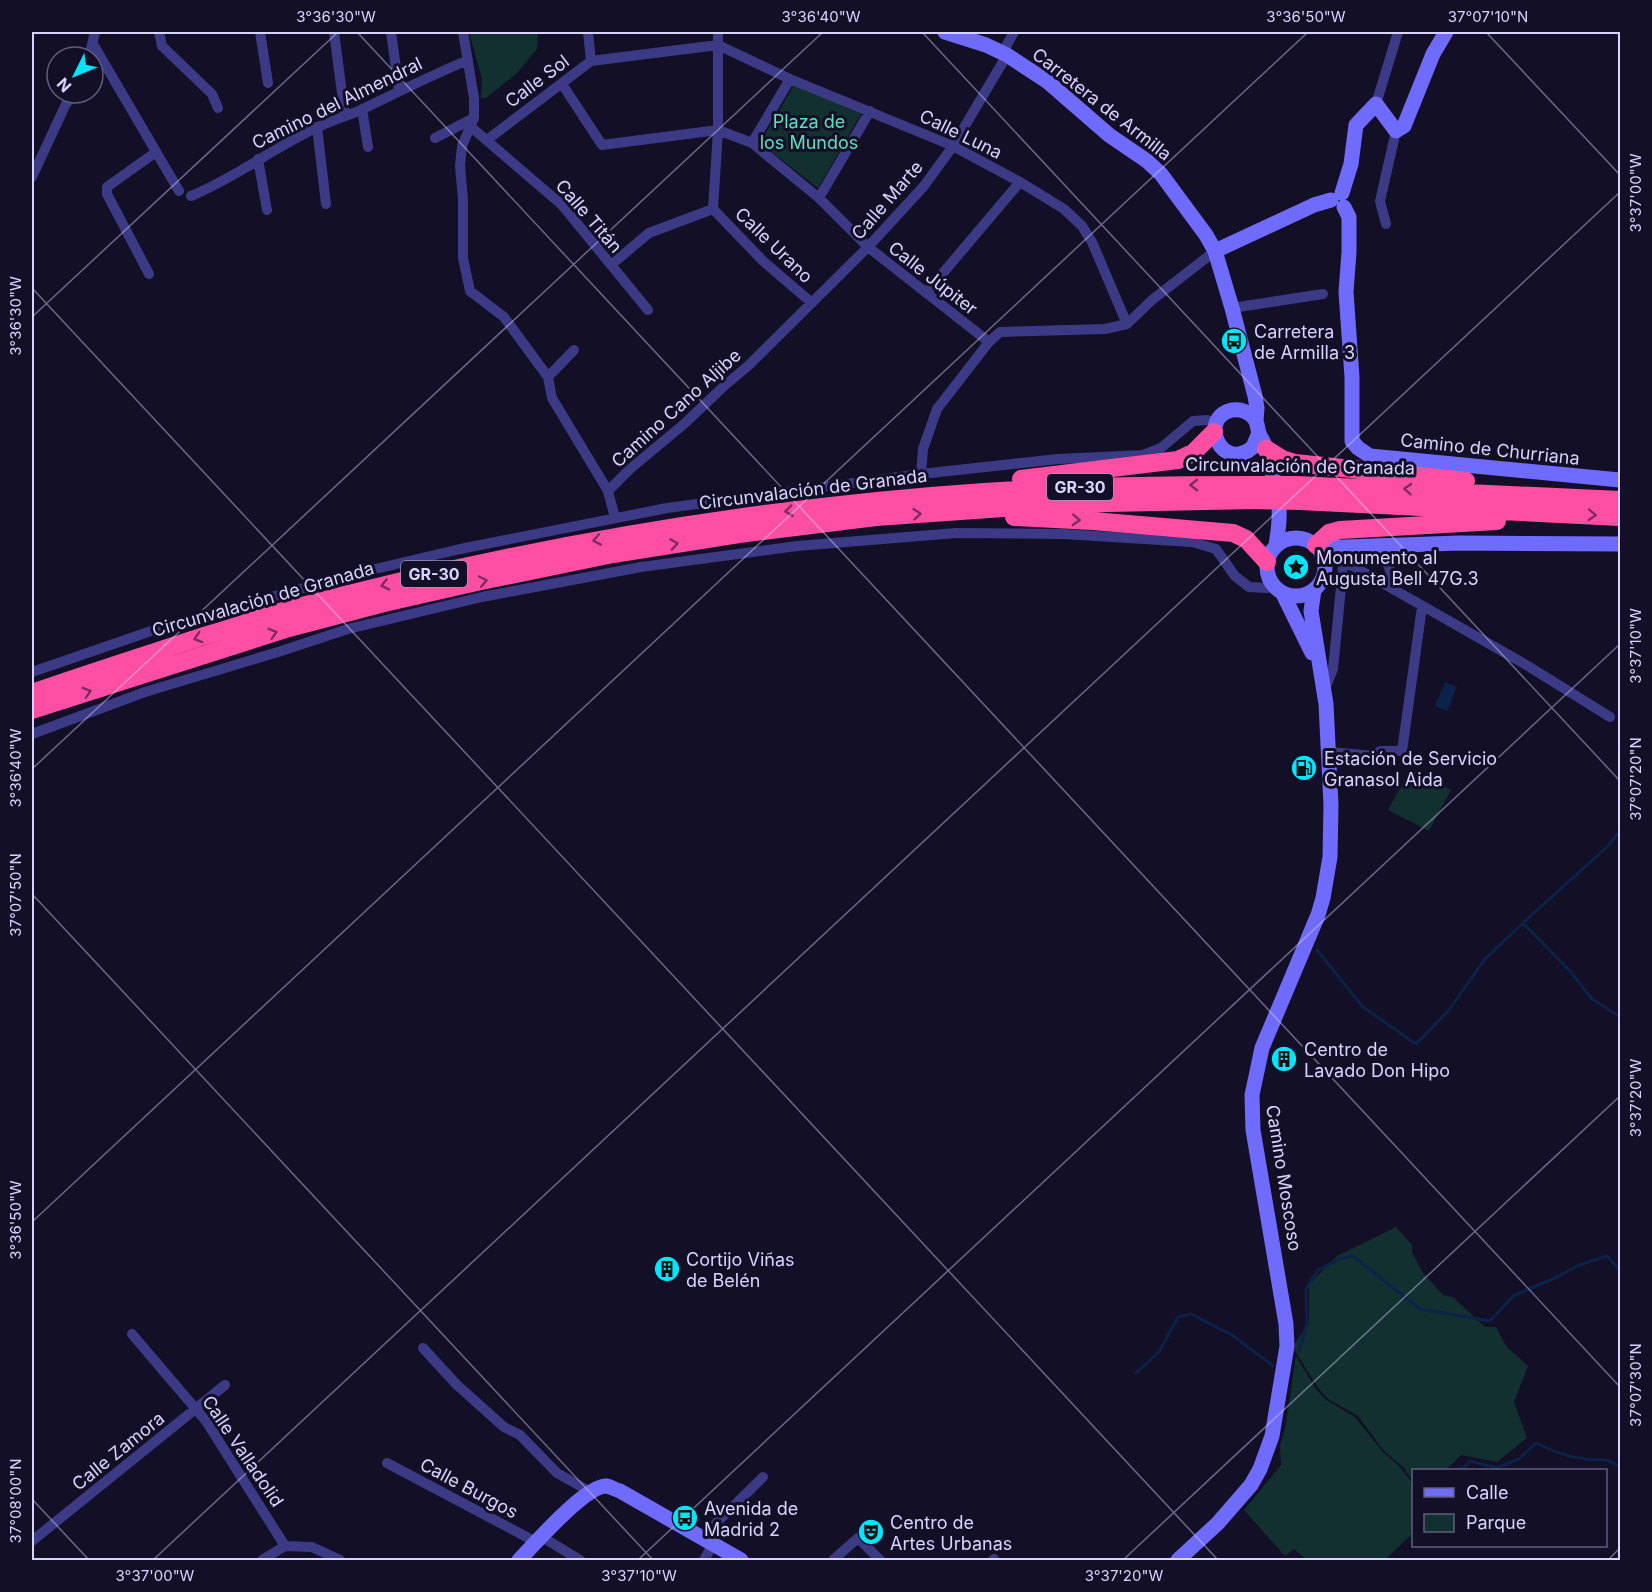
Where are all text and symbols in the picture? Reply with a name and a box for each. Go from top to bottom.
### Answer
text: 3°36'30"W [296,7,376,26]
text: 3°36'40"W [782,7,861,26]
text: 3°36'50"W [1266,7,1346,26]
text: 37°07'10"N [1448,7,1528,26]
street label: Carretera de Armilla [1028,43,1176,165]
north arrow [45,45,105,105]
street label: Calle Sol [501,50,573,112]
street label: Camino del Almendral [248,53,426,153]
text: N [53,74,76,97]
street label: Calle Luna [916,105,1006,163]
park label: Plaza de los Mundos [760,111,858,153]
text: 3°37'00"W [1626,153,1645,232]
street label: Calle Marte [847,156,927,244]
street label: Calle Titán [551,175,627,257]
street label: Calle Urano [731,203,817,287]
street label: Calle Júpiter [884,237,982,319]
text: 3°36'30"W [6,276,25,356]
place label: Carretera de Armilla 3 [1254,321,1355,363]
bus stop icon: Carretera de Armilla 3 [1219,326,1249,356]
street label: Camino Cano Aljibe [607,344,745,472]
street label: Camino de Churriana [1399,429,1581,469]
street label: Circunvalación de Granada [1185,453,1415,479]
street label: Circunvalación de Granada [698,465,928,513]
road number: GR-30 [1047,474,1113,500]
one-way arrow [1190,479,1199,491]
one-way arrow [1403,483,1412,496]
one-way arrow [785,505,794,517]
one-way arrow [913,508,922,521]
one-way arrow [1588,509,1597,522]
one-way arrow [1072,513,1081,526]
one-way arrow [592,533,602,546]
one-way arrow [669,539,679,551]
place label: Monumento al Augusta Bell 47G.3 [1316,547,1479,589]
place icon: Monumento al Augusta Bell 47G.3 [1281,552,1311,582]
street label: Circunvalación de Granada [150,557,376,641]
road number: GR-30 [401,561,467,587]
one-way arrow [477,575,487,588]
one-way arrow [380,578,391,590]
text: 3°37'10"W [1626,608,1645,684]
one-way arrow [267,628,278,641]
one-way arrow [193,631,204,644]
one-way arrow [81,687,92,699]
text: 3°36'40"W [6,728,25,807]
text: 37°07'20"N [1626,737,1645,821]
place label: Estación de Servicio Granasol Aida [1324,748,1497,790]
fuel station icon: Estación de Servicio Granasol Aida [1289,753,1319,783]
text: 37°07'50"N [6,853,25,937]
place label: Centro de Lavado Don Hipo [1304,1039,1450,1081]
building icon: Centro de Lavado Don Hipo [1269,1044,1299,1074]
text: 3°37'20"W [1626,1059,1645,1137]
street label: Camino Moscoso [1262,1103,1306,1253]
text: 3°36'50"W [6,1180,25,1260]
place label: Cortijo Viñas de Belén [686,1249,794,1291]
building icon: Cortijo Viñas de Belén [652,1254,682,1284]
text: 37°07'30"N [1626,1343,1645,1427]
street label: Calle Valladolid [198,1391,288,1511]
street label: Calle Zamora [68,1407,168,1495]
street label: Calle Burgos [416,1453,522,1523]
text: 37°08'00"N [6,1458,25,1544]
legend [1412,1469,1607,1547]
text: Calle [1466,1482,1508,1503]
place label: Avenida de Madrid 2 [704,1498,798,1540]
bus stop icon: Avenida de Madrid 2 [670,1503,700,1533]
place label: Centro de Artes Urbanas [890,1512,1012,1554]
text: Parque [1466,1512,1526,1533]
theatre icon: Centro de Artes Urbanas [856,1517,886,1547]
text: 3°37'00"W [116,1566,195,1585]
text: 3°37'10"W [601,1566,677,1585]
text: 3°37'20"W [1085,1566,1163,1585]

